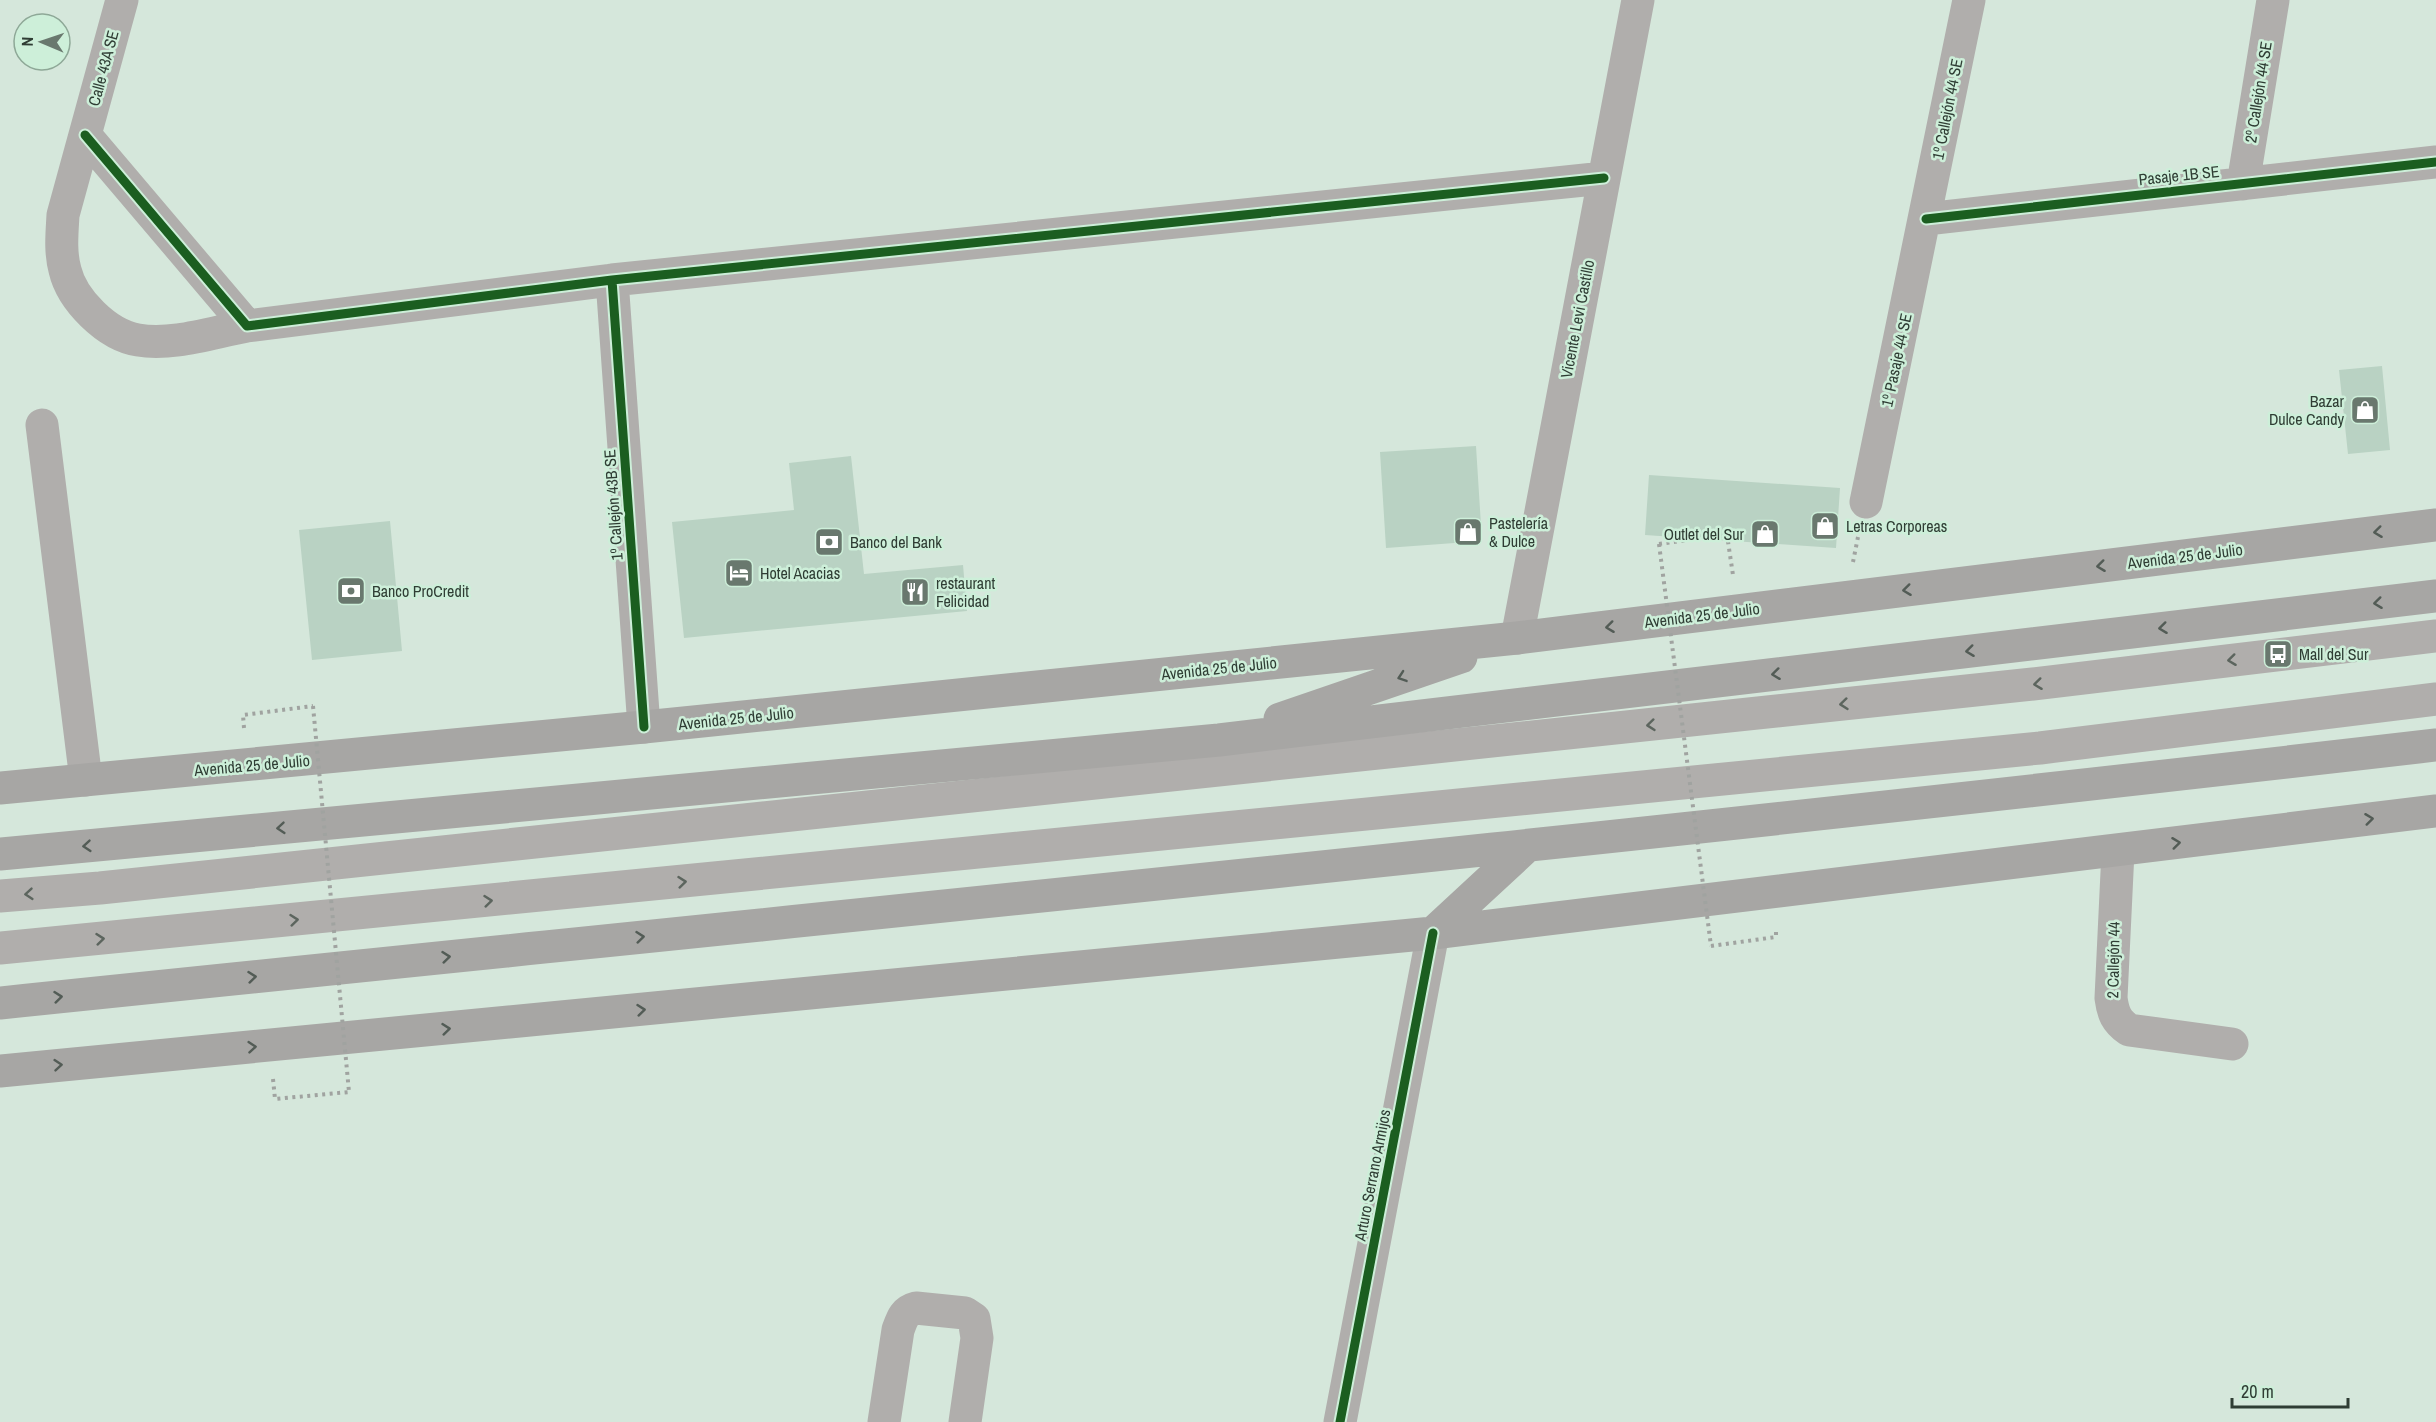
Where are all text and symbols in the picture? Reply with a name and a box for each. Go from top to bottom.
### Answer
north arrow [12,12,72,72]
street label: Calle 43A SE [82,28,124,108]
text: N [16,36,38,47]
street label: 2º Callejón 44 SE [2239,40,2277,144]
street label: 1º Callejón 44 SE [1926,57,1968,161]
street label: Pasaje 1B SE [2138,160,2220,190]
street label: Vicente Levi Castillo [1555,258,1599,380]
street label: 1º Pasaje 44 SE [1875,311,1917,409]
place label: Bazar Dulce Candy [2269,390,2345,430]
shop icon: Bazar Dulce Candy [2349,394,2381,426]
street label: 1º Callejón 43B SE [598,449,628,561]
shop icon: Letras Corporeas [1809,510,1841,542]
place label: Pastelería & Dulce [1489,512,1549,552]
place label: Letras Corporeas [1846,515,1947,537]
shop icon: Pastelería & Dulce [1452,516,1484,548]
shop icon: Outlet del Sur [1749,518,1781,550]
place label: Outlet del Sur [1664,523,1745,545]
bank icon: Banco del Bank [813,526,845,558]
one-way arrow [2373,526,2383,538]
place label: Banco del Bank [850,531,942,553]
street label: Avenida 25 de Julio [2125,538,2244,574]
hotel icon: Hotel Acacias [723,557,755,589]
one-way arrow [2096,559,2106,572]
place label: Hotel Acacias [760,562,840,584]
place label: restaurant Felicidad [936,572,995,612]
bank icon: Banco ProCredit [335,575,367,607]
restaurant icon: restaurant Felicidad [899,576,931,608]
place label: Banco ProCredit [372,580,469,602]
one-way arrow [1903,583,1912,596]
one-way arrow [2373,596,2382,609]
street label: Avenida 25 de Julio [1642,597,1761,633]
one-way arrow [1605,620,1614,632]
one-way arrow [2159,621,2168,634]
bus stop icon: Mall del Sur [2262,638,2294,670]
place label: Mall del Sur [2299,643,2369,665]
one-way arrow [1965,644,1974,657]
street label: Avenida 25 de Julio [1159,651,1278,685]
one-way arrow [2227,653,2236,666]
one-way arrow [1772,667,1781,680]
one-way arrow [1397,670,1408,683]
one-way arrow [2034,677,2043,689]
one-way arrow [1840,697,1849,710]
street label: Avenida 25 de Julio [676,701,795,735]
one-way arrow [1646,718,1655,731]
street label: Avenida 25 de Julio [192,749,311,781]
one-way arrow [2365,814,2374,826]
one-way arrow [276,821,285,834]
one-way arrow [2171,838,2180,850]
one-way arrow [82,839,91,852]
one-way arrow [678,876,687,889]
one-way arrow [25,887,34,900]
one-way arrow [484,895,493,908]
one-way arrow [290,914,299,927]
street label: 2 Callejón 44 [2101,922,2125,998]
one-way arrow [636,931,645,944]
one-way arrow [95,933,105,946]
one-way arrow [442,951,451,964]
one-way arrow [248,971,257,984]
one-way arrow [54,991,63,1004]
one-way arrow [636,1004,645,1017]
one-way arrow [442,1023,451,1036]
one-way arrow [248,1041,257,1054]
one-way arrow [54,1059,63,1072]
street label: Arturo Serrano Armijos [1348,1107,1396,1244]
scale bar [2232,1371,2348,1409]
text: 20 m [2241,1379,2274,1404]

